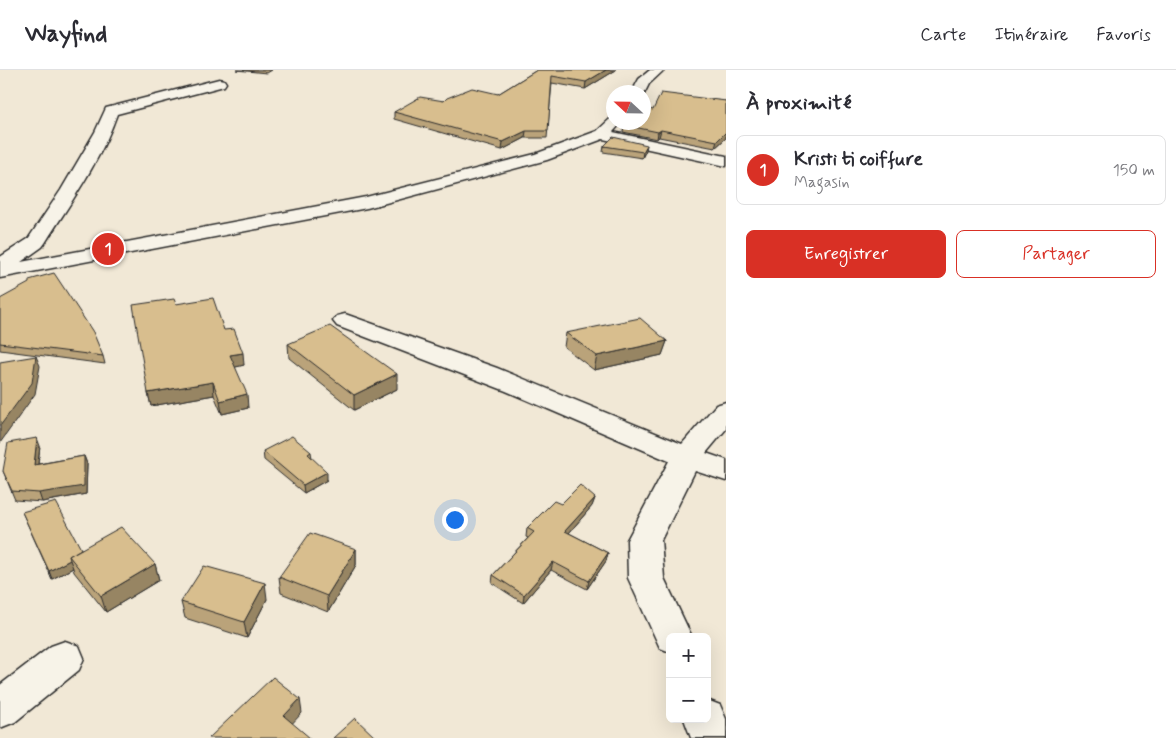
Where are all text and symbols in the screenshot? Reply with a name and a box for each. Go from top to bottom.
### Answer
text: Wayfind [25,19,107,50]
text: Carte [920,23,966,47]
text: Itinéraire [994,23,1068,47]
text: Favoris [1096,23,1151,47]
north arrow [606,85,651,130]
text: À proximité [746,89,852,117]
text: Kristi ti coiffure [794,147,923,172]
text: 1 [759,160,767,181]
text: 150 m [1113,160,1155,181]
text: Magasin [794,172,850,193]
pin: 1 [92,230,124,268]
button: Enregistrer [746,230,946,278]
button: Partager [956,230,1156,278]
your location [442,507,468,533]
map controls [666,633,711,723]
button: + [666,633,711,678]
button: − [666,678,711,723]

